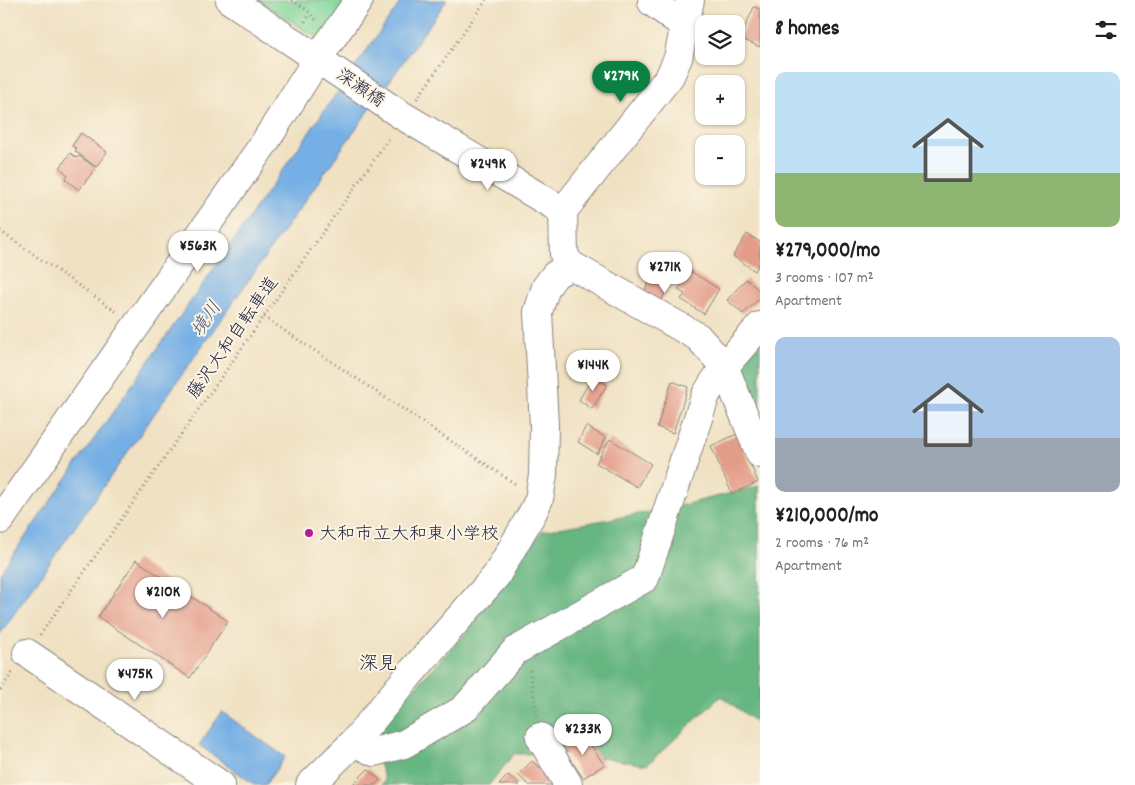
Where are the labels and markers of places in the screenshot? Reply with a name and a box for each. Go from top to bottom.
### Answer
pin: ¥279K [586,61,656,103]
pin: ¥249K [453,148,523,191]
pin: ¥563K [163,230,233,273]
pin: ¥271K [630,252,700,294]
pin: ¥144K [558,350,628,392]
place label: 大和市立大和東小学校 [319,523,499,548]
marker: 大和市立大和東小学校 [303,527,315,539]
pin: ¥210K [128,576,198,619]
pin: ¥475K [100,658,170,701]
pin: ¥233K [548,714,618,756]

